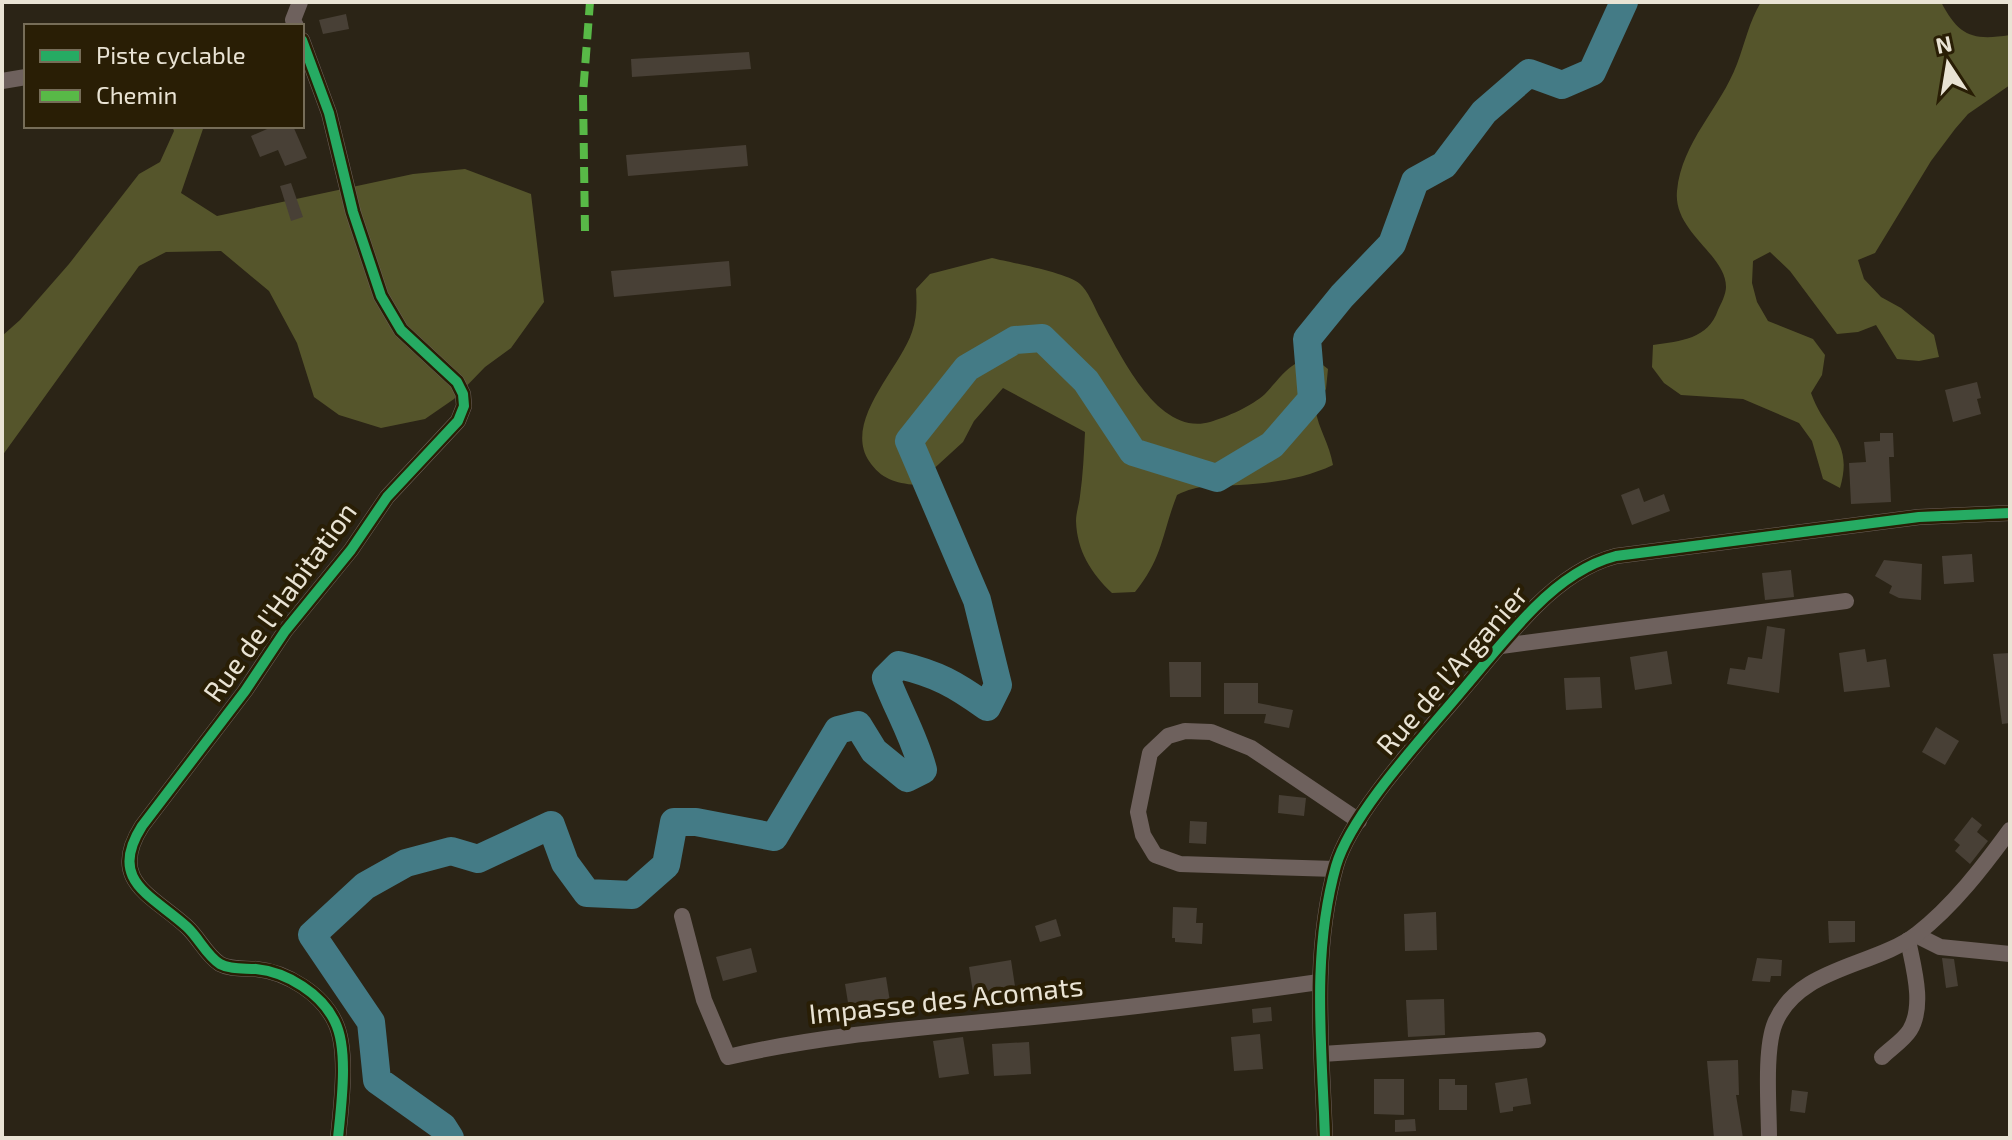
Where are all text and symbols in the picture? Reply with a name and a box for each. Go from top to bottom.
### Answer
legend [24,24,304,128]
north arrow [1908,24,1988,104]
text: N [1933,29,1954,58]
text: Piste cyclable [96,40,246,69]
text: Chemin [96,80,177,109]
street label: Rue de l'Habitation [195,495,363,708]
street label: Rue de l'Arganier [1368,578,1534,761]
street label: Impasse des Acomats [807,968,1085,1030]

